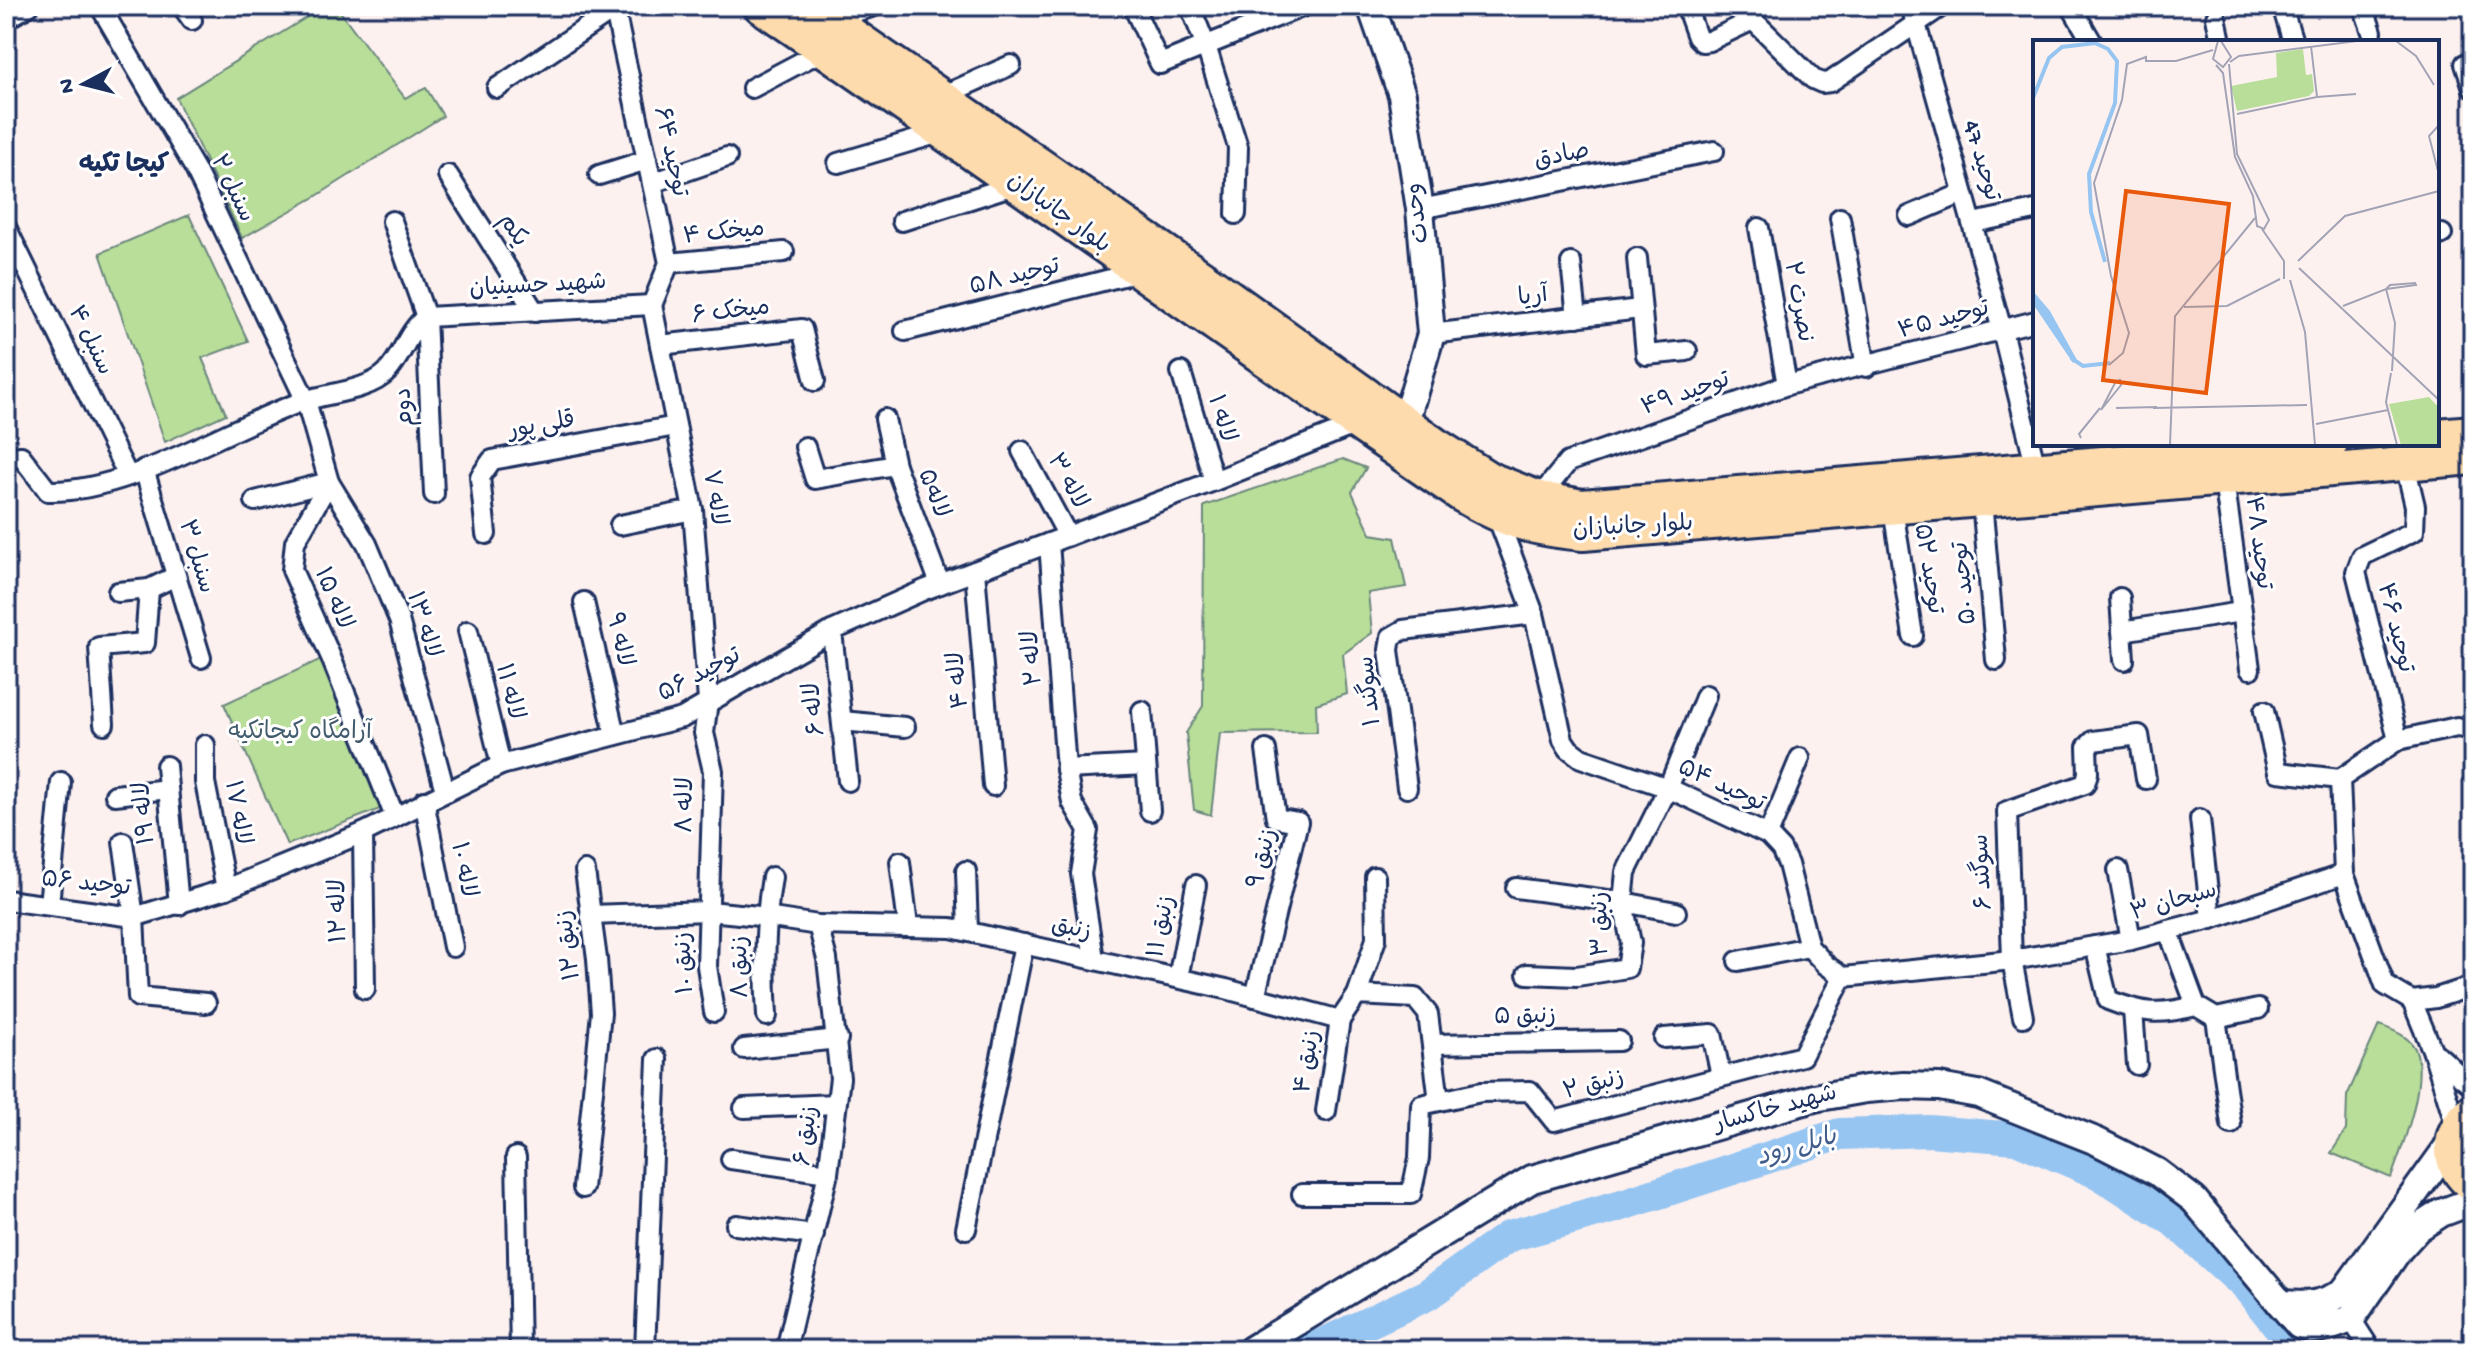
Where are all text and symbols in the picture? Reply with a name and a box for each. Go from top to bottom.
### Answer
inset map [2033,40,2439,446]
north arrow [44,44,124,124]
text: N [54,77,82,95]
street label: توحید ۶۴ [645,104,693,201]
street label: توحید 47 [1955,117,2006,206]
street label: صادق [1532,137,1592,177]
street label: سنبل ۲ [202,150,260,228]
district label: کیجا تکیه [79,151,170,182]
street label: بلوار جانبازان [1001,167,1115,261]
street label: وحدت [1401,181,1437,245]
street label: یکم [491,209,533,253]
street label: میخک ۴ [682,215,766,253]
street label: توحید ۵۸ [967,253,1064,303]
street label: نصرت ۲ [1776,259,1818,345]
street label: شهید حسینیان [469,269,607,305]
street label: آریا [1516,280,1551,314]
street label: میخک ۶ [690,294,772,332]
street label: توحید ۴۵ [1895,295,1994,347]
street label: سنبل ۴ [60,302,118,380]
street label: توحید ۴۹ [1638,366,1735,424]
street label: دوم [390,387,422,427]
street label: لاله ۱ [1199,392,1241,446]
street label: قلی پور [505,407,577,447]
street label: لاله ۳ [1039,449,1093,515]
street label: لاله۵ [909,465,955,523]
street label: لاله ۷ [694,468,732,528]
street label: توحید ۴۸ [2237,495,2277,592]
street label: بلوار جانبازان [1572,510,1694,546]
street label: سنبل ۳ [170,517,220,597]
street label: توحید ۵۲ [1906,522,1949,617]
street label: توحید ۵۰ [1947,539,1985,626]
street label: لاله ۱۵ [306,564,358,634]
street label: توحید ۴۶ [2369,580,2419,677]
street label: لاله ۱۳ [398,588,446,662]
street label: لاله ۹ [598,610,638,670]
street label: لاله ۲ [1018,629,1050,687]
street label: توحید ۵۶ [653,642,747,710]
street label: لاله ۴ [943,650,977,710]
street label: سوگند ۱ [1350,655,1389,728]
street label: لاله ۱۱ [487,661,529,723]
street label: لاله ۶ [799,681,833,737]
park label: آرامگاه کیجاتکیه [228,716,373,748]
street label: توحید ۵۴ [1673,754,1770,820]
street label: لاله ۸ [672,777,702,833]
street label: لاله ۱۷ [216,778,256,848]
street label: لاله ۱۹ [129,780,163,846]
street label: زنبق ۹ [1243,826,1285,892]
street label: سوگند ۶ [1965,833,2000,911]
street label: لاله ۱۰ [442,840,482,900]
street label: توحید ۵۶ [40,866,133,904]
street label: سبحان ۳ [2127,877,2221,929]
street label: لاله ۱۲ [325,879,355,943]
street label: زنبق ۳ [1587,891,1617,957]
street label: زنبق ۱۱ [1143,893,1183,961]
street label: زنبق ۱۲ [551,908,589,982]
street label: زنبق [1048,912,1094,948]
street label: زنبق ۱۰ [670,931,702,995]
street label: زنبق ۸ [727,936,757,998]
street label: زنبق ۵ [1494,1003,1556,1033]
street label: زنبق ۴ [1290,1028,1328,1096]
street label: زنبق ۲ [1560,1064,1628,1108]
street label: شهید خاکسار [1709,1080,1841,1141]
street label: زنبق ۶ [790,1104,826,1168]
water label: بابل رود [1753,1122,1842,1175]

